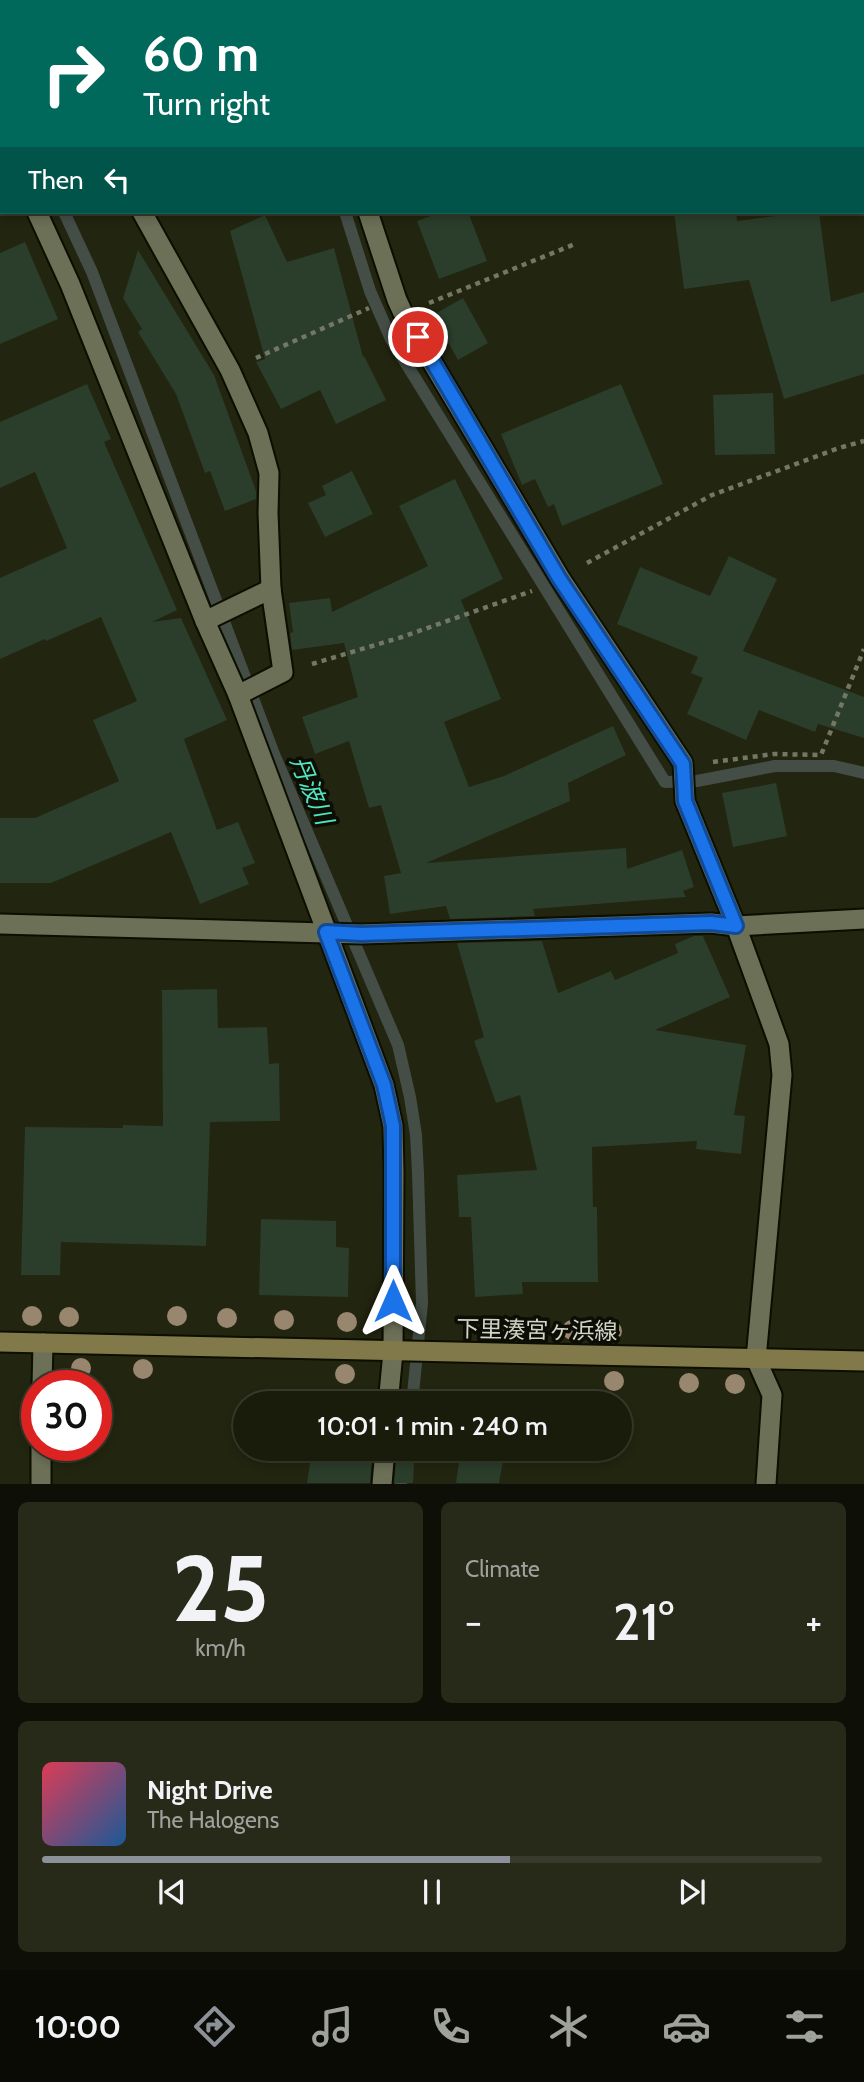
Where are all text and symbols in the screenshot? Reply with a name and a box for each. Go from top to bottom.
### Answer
text: 60 m [143,24,259,83]
icon: right [28,28,119,119]
text: Turn right [143,84,270,123]
icon: left [98,161,136,199]
text: Then [28,164,84,196]
pin [388,307,448,367]
icon: arrive [399,318,437,356]
water label: 丹波川 [285,751,341,832]
position arrow [356,1264,430,1338]
street label: 下里湊宮ヶ浜線 [456,1315,618,1345]
speed limit sign: 30 [21,1370,112,1461]
text: 10:01 · 1 min · 240 m [317,1410,548,1442]
text: 25 [172,1533,269,1644]
text: Climate [465,1555,540,1583]
text: 21° [613,1590,674,1653]
text: − [465,1598,482,1645]
text: + [805,1598,822,1645]
text: km/h [195,1634,246,1662]
text: Night Drive [147,1774,273,1806]
text: The Halogens [147,1806,279,1834]
icon: previous [153,1873,191,1911]
icon: pause [413,1873,451,1911]
icon: next [673,1873,711,1911]
icon: directions [190,2002,239,2051]
icon: music [308,2002,357,2051]
icon: phone [426,2002,475,2051]
icon: climate [544,2002,593,2051]
icon: car [662,2002,711,2051]
icon: filters [780,2002,829,2051]
text: 10:00 [35,2007,121,2046]

